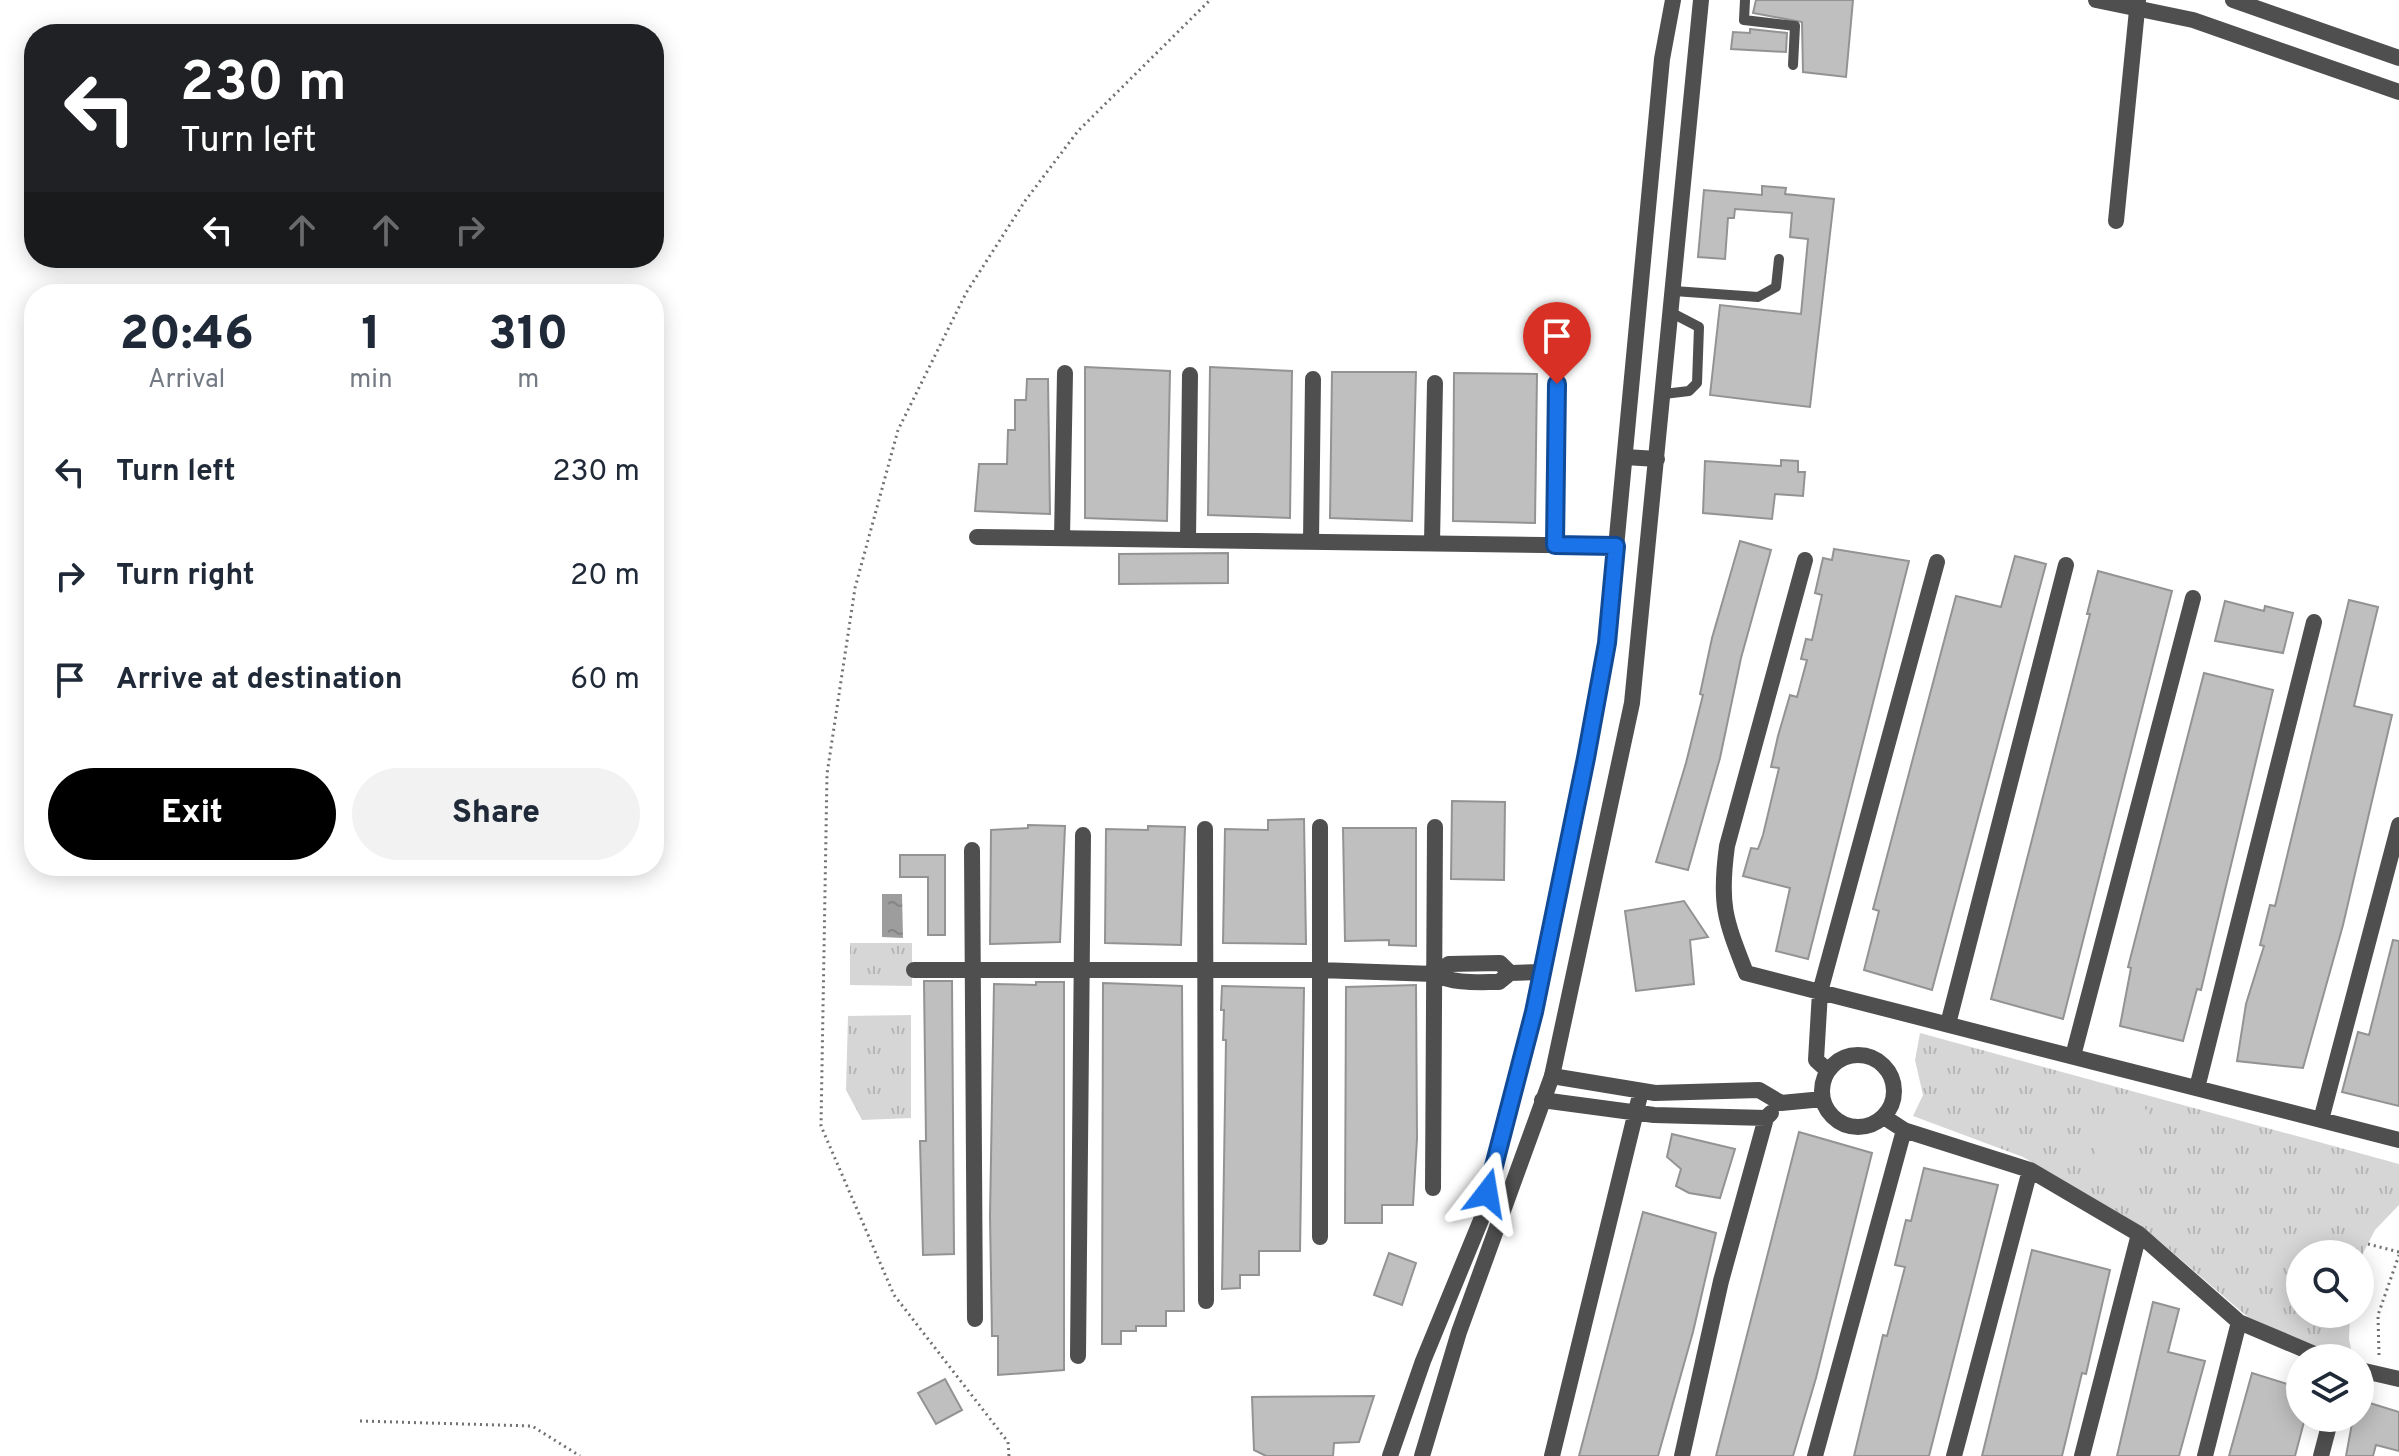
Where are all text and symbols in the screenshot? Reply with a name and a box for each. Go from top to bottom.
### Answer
text: 230 m [180,50,347,120]
icon: left [48,56,152,160]
text: Turn left [180,119,317,165]
icon: left [196,208,240,252]
icon: ahead [280,208,324,252]
icon: ahead [364,208,408,252]
icon: right [448,208,492,252]
pin [1523,302,1591,384]
text: 20:46 [120,306,254,366]
text: 1 [361,306,381,366]
text: 310 [488,306,568,366]
icon: arrive [1535,314,1579,358]
text: Arrival [148,364,225,397]
text: min [349,364,393,397]
text: m [517,364,539,397]
icon: left [48,450,92,494]
text: Turn left [116,454,236,491]
text: 230 m [552,454,640,491]
icon: right [48,554,92,598]
text: Turn right [116,558,254,595]
text: 20 m [570,558,640,595]
icon: arrive [48,658,92,702]
text: Arrive at destination [116,662,402,699]
text: 60 m [570,662,640,699]
button: Exit [48,768,336,860]
button: Share [352,768,640,860]
position arrow [1445,1151,1529,1235]
map controls [2286,1240,2374,1432]
button: search [2286,1240,2374,1328]
button: layers [2286,1344,2374,1432]

